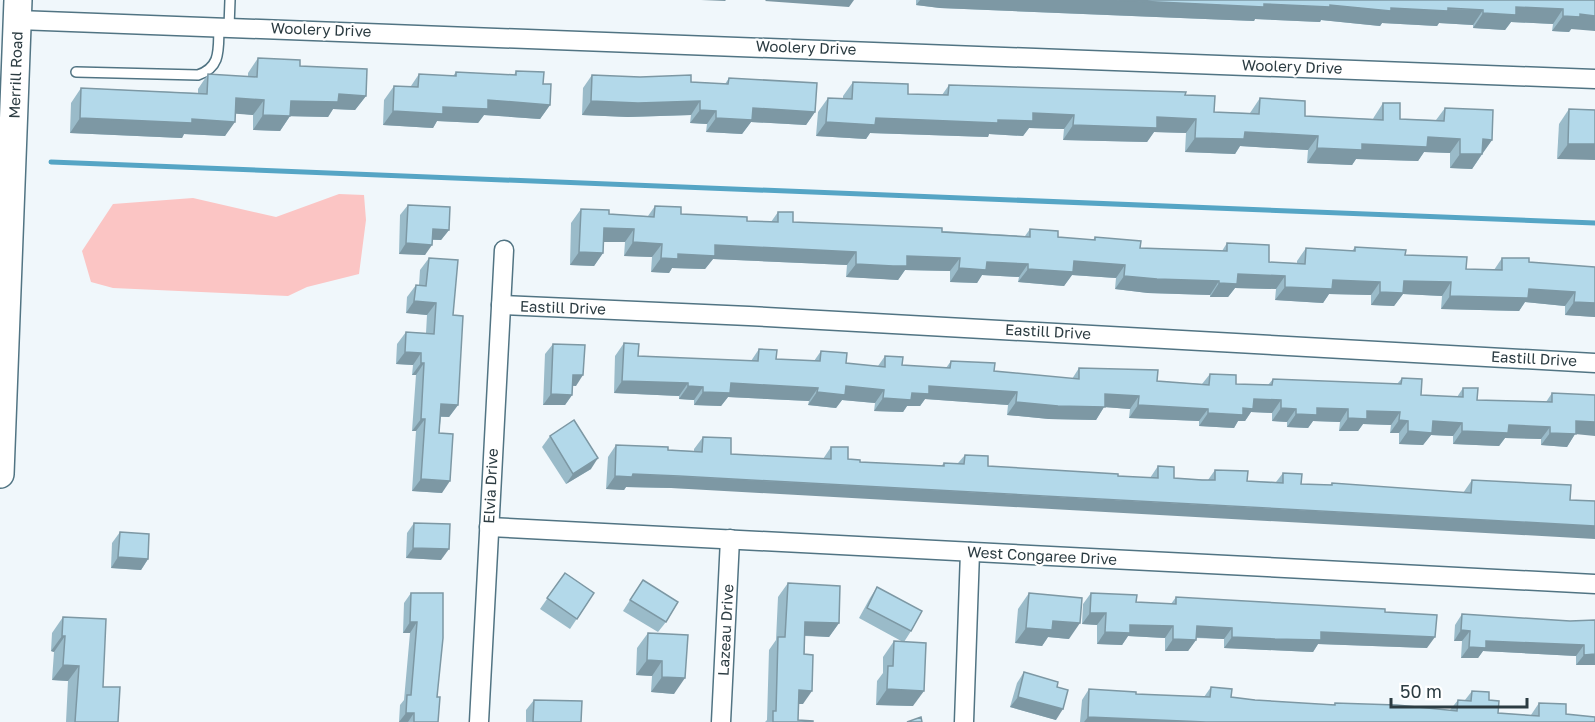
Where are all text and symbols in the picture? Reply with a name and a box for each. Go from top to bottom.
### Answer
street label: Woolery Drive [270,18,372,40]
street label: Merrill Road [4,31,26,119]
street label: Woolery Drive [755,36,857,58]
street label: Woolery Drive [1241,55,1343,77]
street label: Eastill Drive [520,297,607,318]
street label: Eastill Drive [1005,320,1092,342]
street label: Eastill Drive [1491,347,1578,369]
street label: Elvia Drive [479,447,501,524]
street label: West Congaree Drive [967,542,1118,568]
street label: Lazeau Drive [714,583,736,676]
scale bar [1391,671,1528,709]
text: 50 m [1400,680,1442,702]

